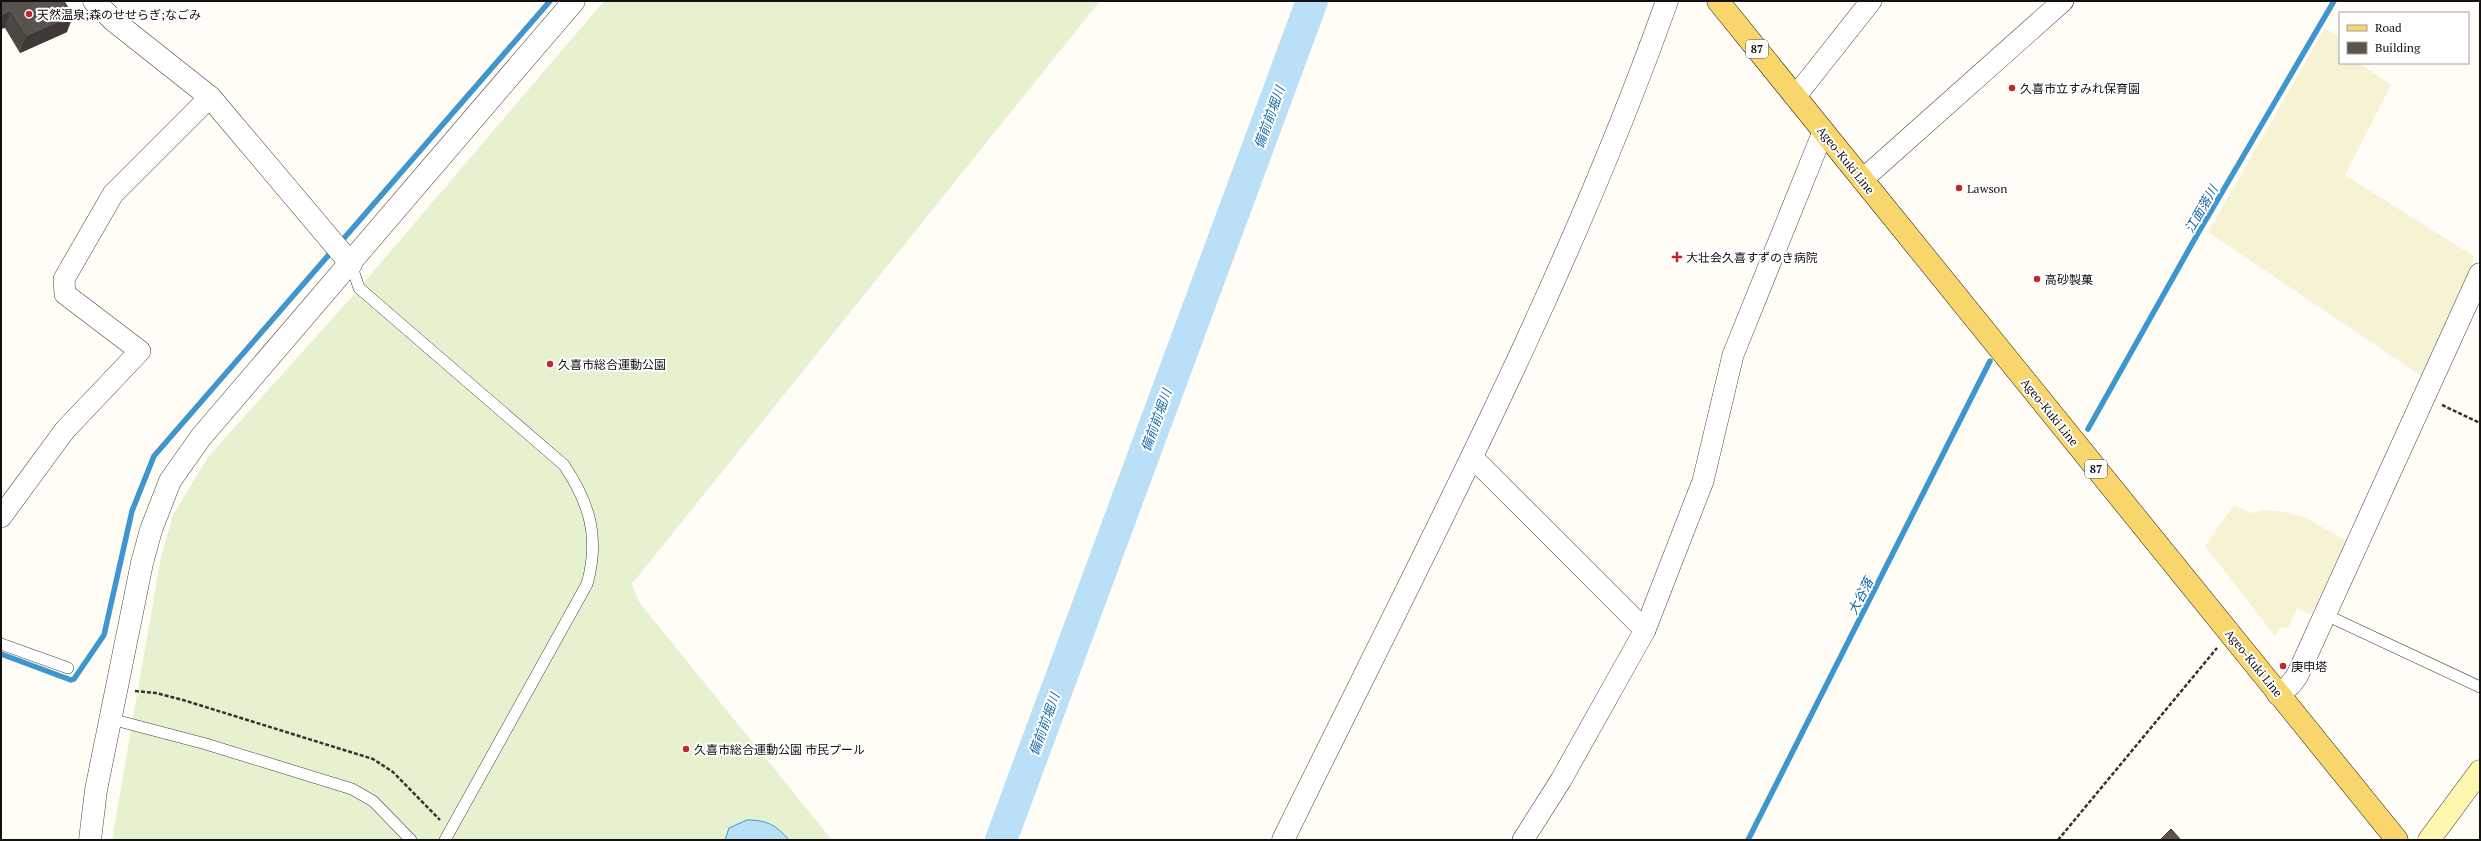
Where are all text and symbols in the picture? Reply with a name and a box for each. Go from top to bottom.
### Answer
place label: 天然温泉;森のせせらぎ;なごみ [37,7,201,22]
marker: 天然温泉;森のせせらぎ;なごみ [24,9,34,19]
legend [2339,12,2469,64]
text: Road [2375,20,2402,35]
road number: 87 [1746,40,1768,58]
text: Building [2375,40,2421,55]
place label: 久喜市立すみれ保育園 [2020,81,2140,96]
water label: 備前前堀川 [1249,82,1289,151]
marker: 久喜市立すみれ保育園 [2007,83,2017,93]
street label: Ageo-Kuki Line [1814,123,1878,197]
water label: 江面落川 [2180,180,2223,236]
place label: Lawson [1967,181,2007,196]
marker: Lawson [1954,183,1964,193]
place label: 大壮会久喜すずのき病院 [1686,250,1818,265]
marker: 大壮会久喜すずのき病院 [1671,251,1683,263]
place label: 高砂製菓 [2045,272,2093,287]
marker: 高砂製菓 [2032,274,2042,284]
place label: 久喜市総合運動公園 [558,357,666,372]
marker: 久喜市総合運動公園 [545,359,555,369]
street label: Ageo-Kuki Line [2018,375,2082,449]
water label: 備前前堀川 [1136,385,1176,454]
road number: 87 [2085,460,2107,478]
water label: 大谷落 [1843,573,1878,617]
street label: Ageo-Kuki Line [2222,626,2286,700]
place label: 庚申塔 [2291,659,2327,674]
marker: 庚申塔 [2278,661,2288,671]
water label: 備前前堀川 [1024,689,1064,758]
place label: 久喜市総合運動公園 市民プール [694,742,865,757]
marker: 久喜市総合運動公園 市民プール [681,744,691,754]

